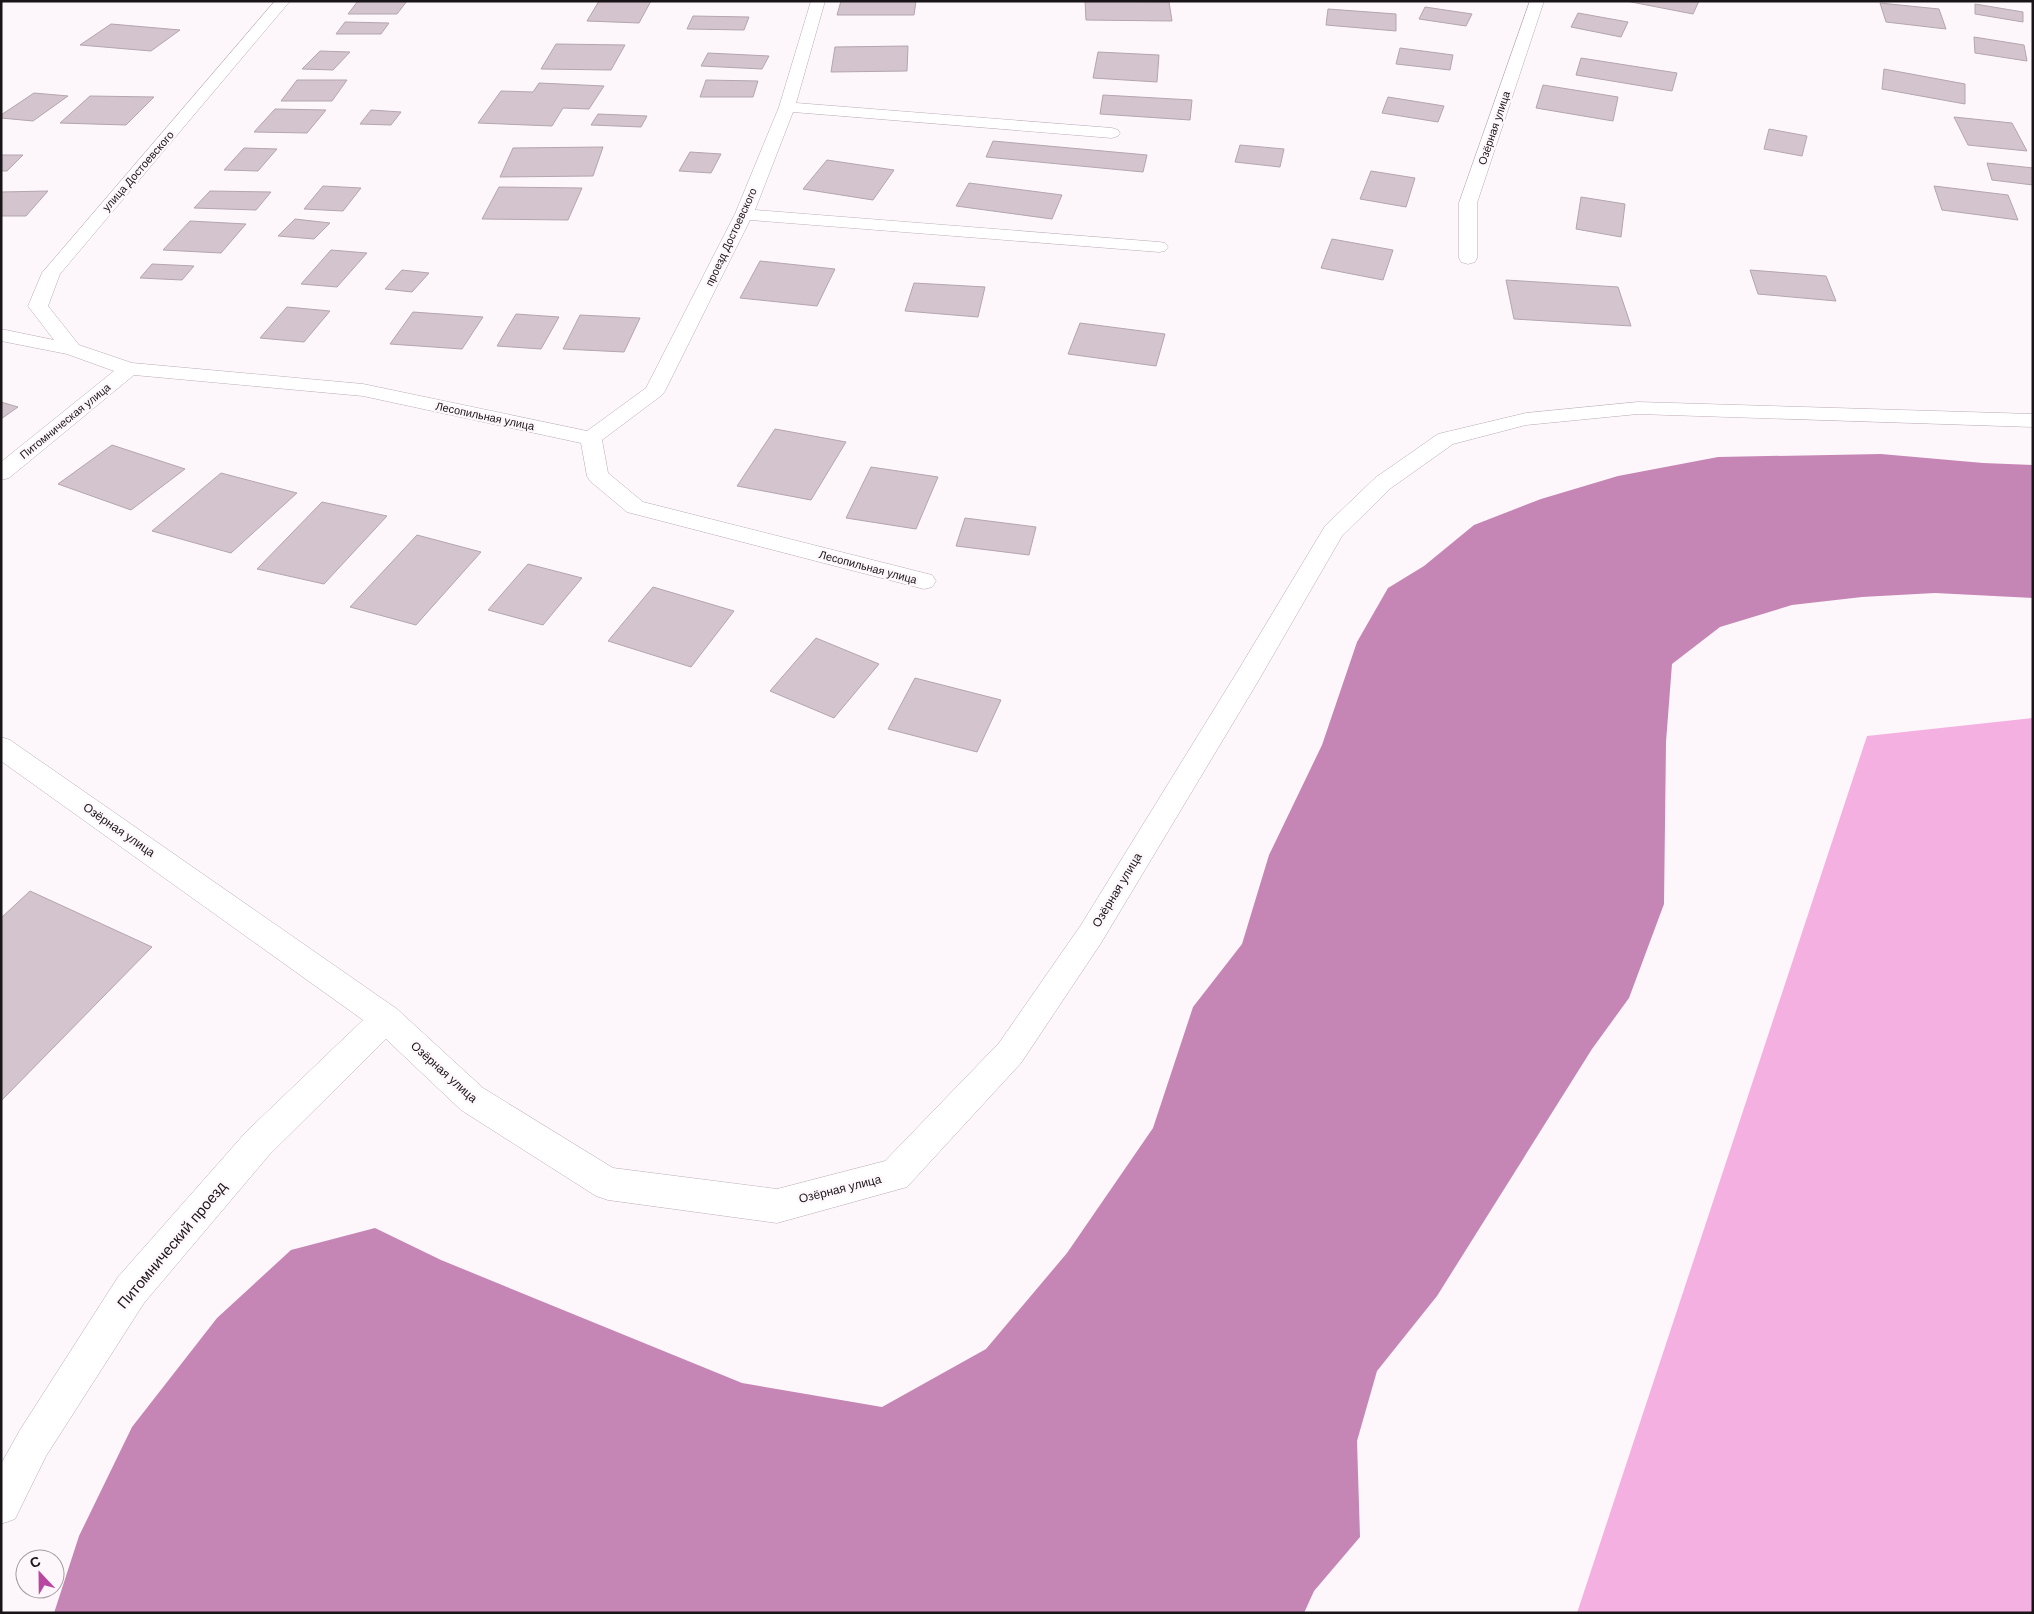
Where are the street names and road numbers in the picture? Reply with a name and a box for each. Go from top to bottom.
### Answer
street label: Озёрная улица [1476,89,1513,166]
street label: улица Достоевского [100,129,176,213]
street label: проезд Достоевского [703,186,759,288]
street label: Питомническая улица [17,380,113,461]
street label: Лесопильная улица [434,400,536,433]
street label: Лесопильная улица [818,548,919,586]
street label: Озёрная улица [80,800,158,860]
street label: Озёрная улица [1089,850,1145,930]
street label: Озёрная улица [408,1039,480,1106]
street label: Озёрная улица [797,1172,883,1206]
street label: Питомнический проезд [114,1178,230,1312]

